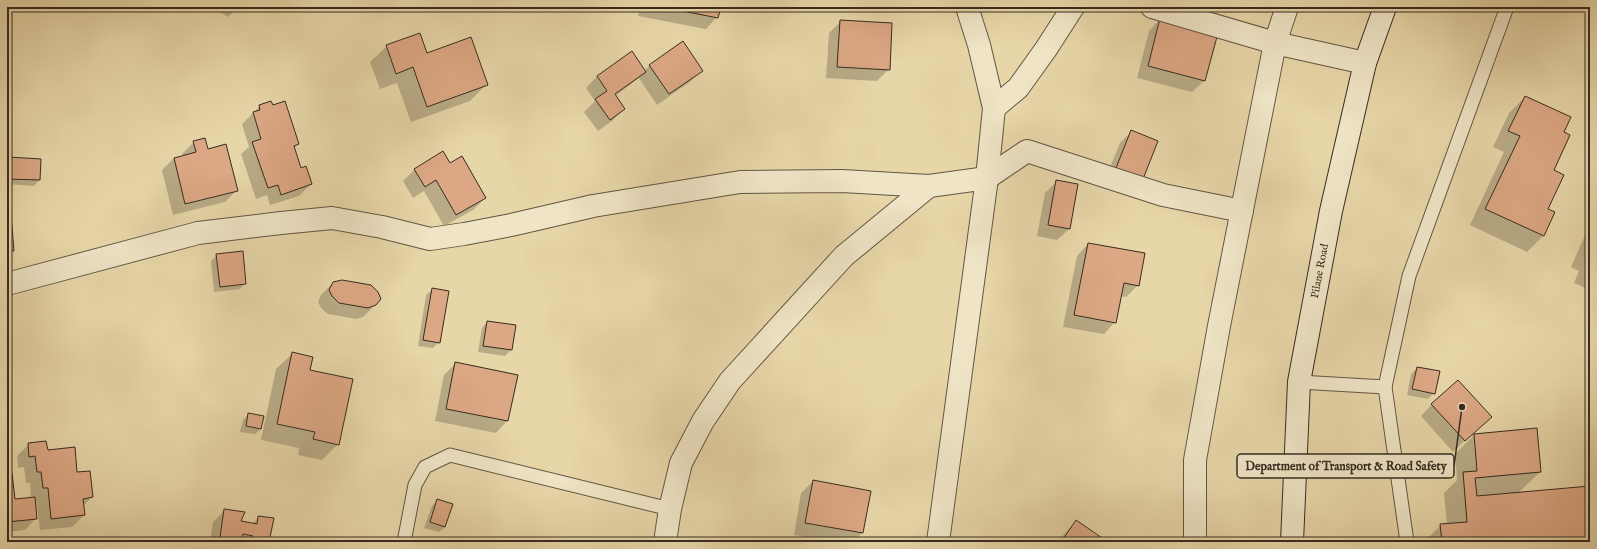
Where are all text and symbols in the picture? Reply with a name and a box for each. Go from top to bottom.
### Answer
street label: Pilane Road [1308,242,1332,299]
callout: Department of Transport & Road Safety [1237,454,1454,478]
text: Department of Transport & Road Safety [1245,459,1448,475]

